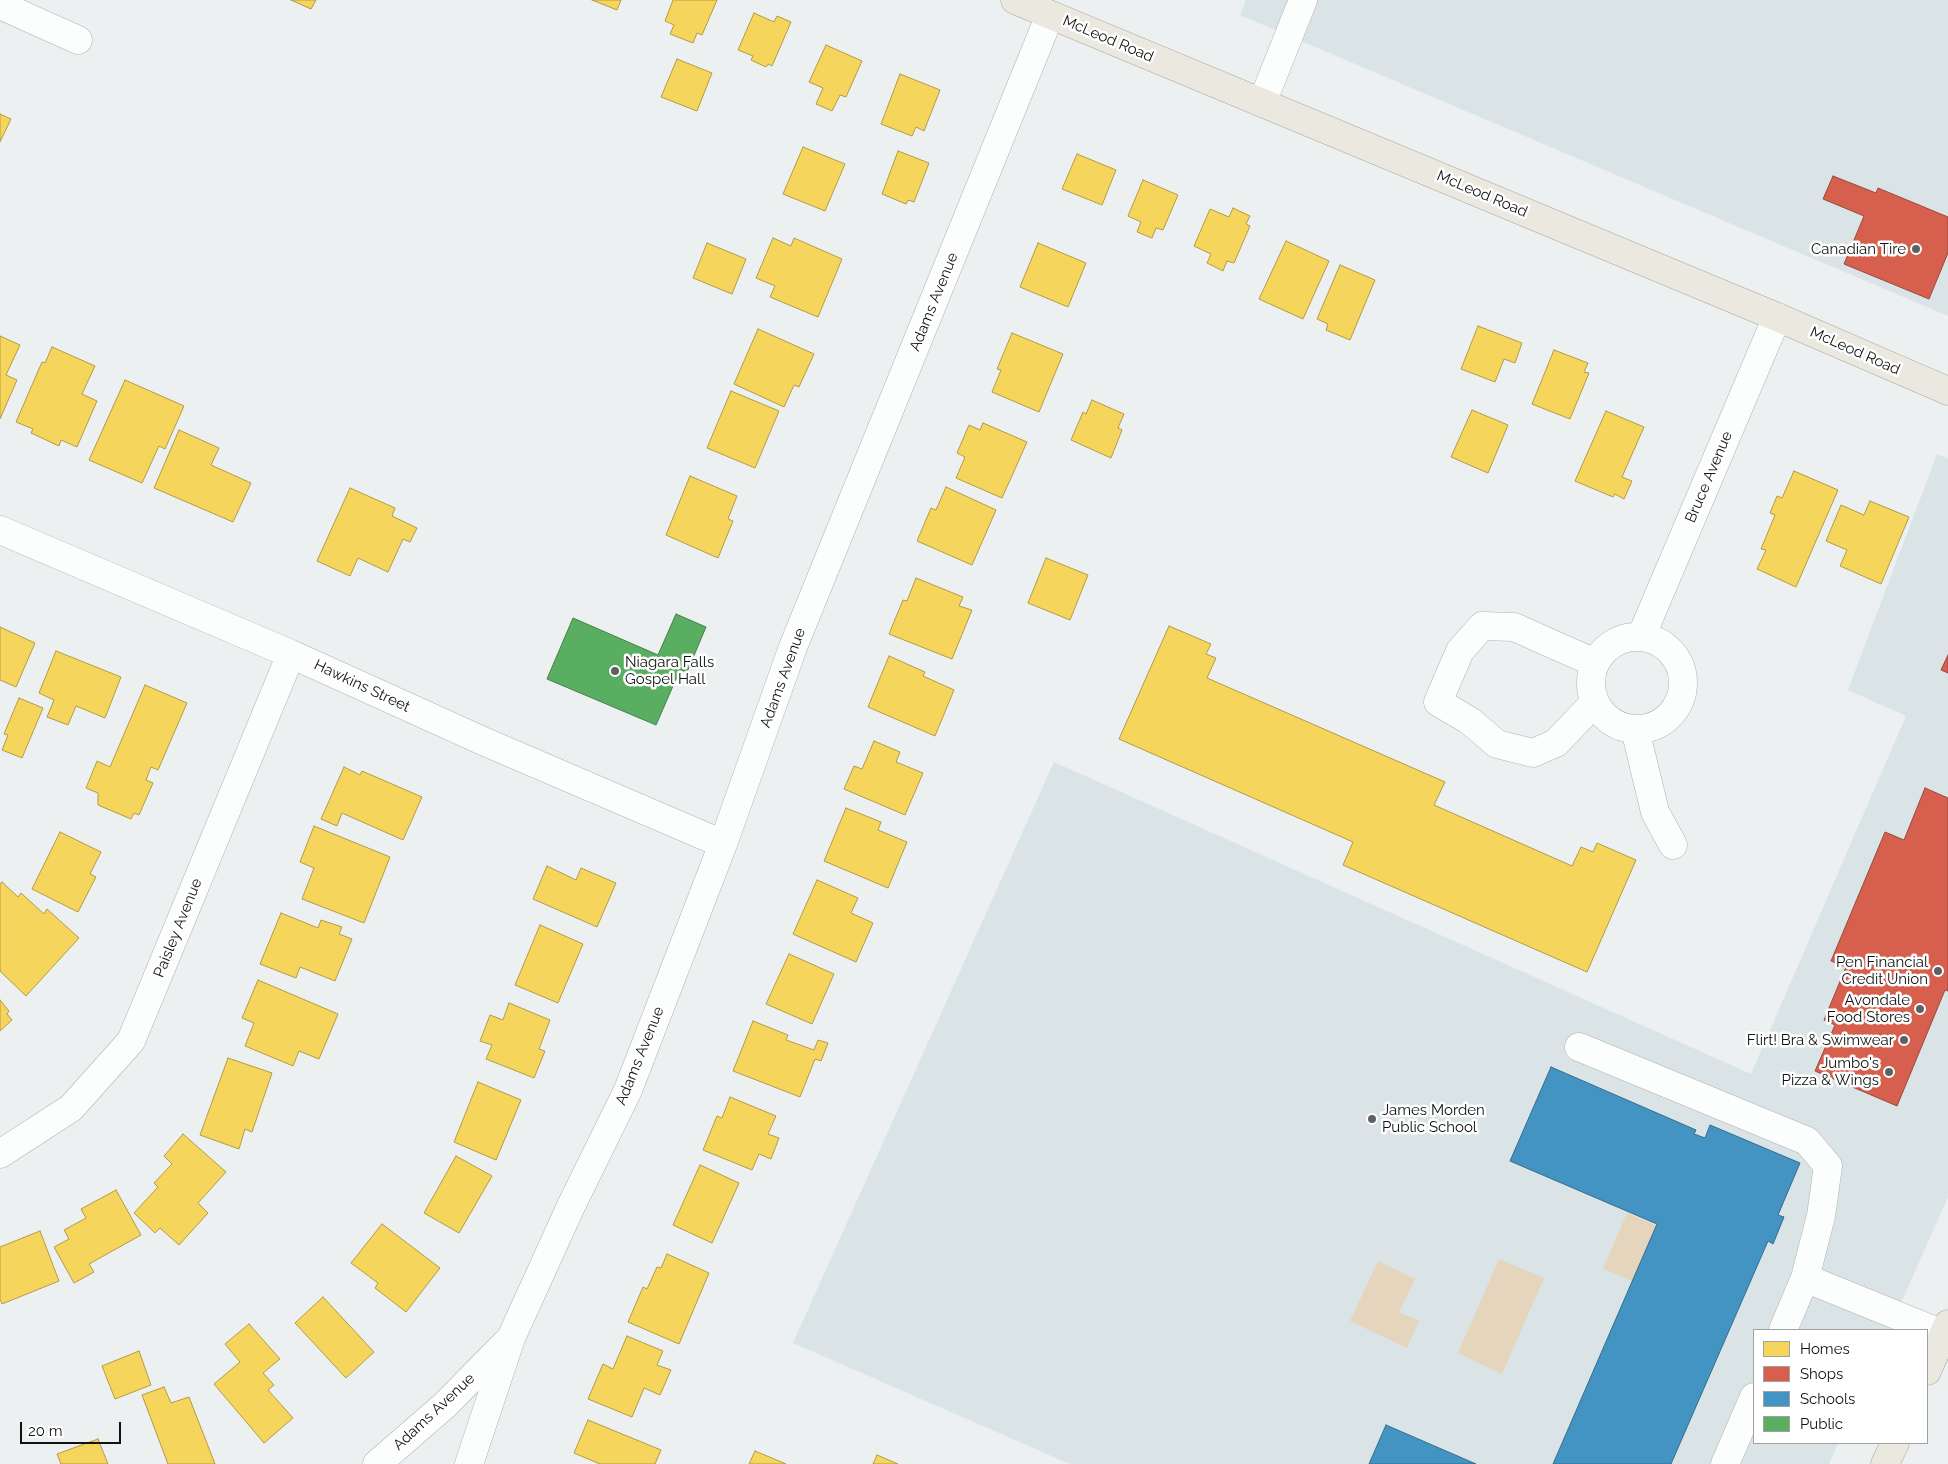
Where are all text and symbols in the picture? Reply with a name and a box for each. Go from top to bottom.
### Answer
street label: McLeod Road [1060,12,1156,66]
street label: McLeod Road [1434,167,1530,221]
place label: Canadian Tire [1811,240,1906,258]
marker: Canadian Tire [1910,243,1922,255]
street label: Adams Avenue [906,250,962,354]
street label: McLeod Road [1807,323,1903,379]
street label: Bruce Avenue [1682,429,1736,525]
street label: Adams Avenue [757,626,809,730]
place label: Niagara Falls Gospel Hall [625,653,714,688]
street label: Hawkins Street [311,656,413,716]
marker: Niagara Falls Gospel Hall [609,665,621,677]
street label: Paisley Avenue [150,876,206,980]
place label: Pen Financial Credit Union [1836,953,1928,988]
marker: Pen Financial Credit Union [1932,965,1944,977]
place label: Avondale Food Stores [1827,991,1910,1026]
marker: Avondale Food Stores [1914,1003,1926,1015]
street label: Adams Avenue [612,1004,668,1108]
place label: Flirt! Bra & Swimwear [1747,1031,1894,1049]
marker: Flirt! Bra & Swimwear [1898,1034,1910,1046]
place label: Jumbo's Pizza & Wings [1782,1054,1879,1089]
marker: Jumbo's Pizza & Wings [1883,1066,1895,1078]
place label: James Morden Public School [1382,1101,1485,1136]
marker: James Morden Public School [1366,1113,1378,1125]
legend [1753,1329,1928,1444]
text: Homes [1800,1340,1850,1358]
text: Shops [1800,1365,1843,1383]
street label: Adams Avenue [389,1370,479,1454]
text: Schools [1800,1390,1855,1408]
scale bar [22,1412,124,1444]
text: Public [1800,1415,1843,1433]
text: 20 m [28,1422,63,1440]

